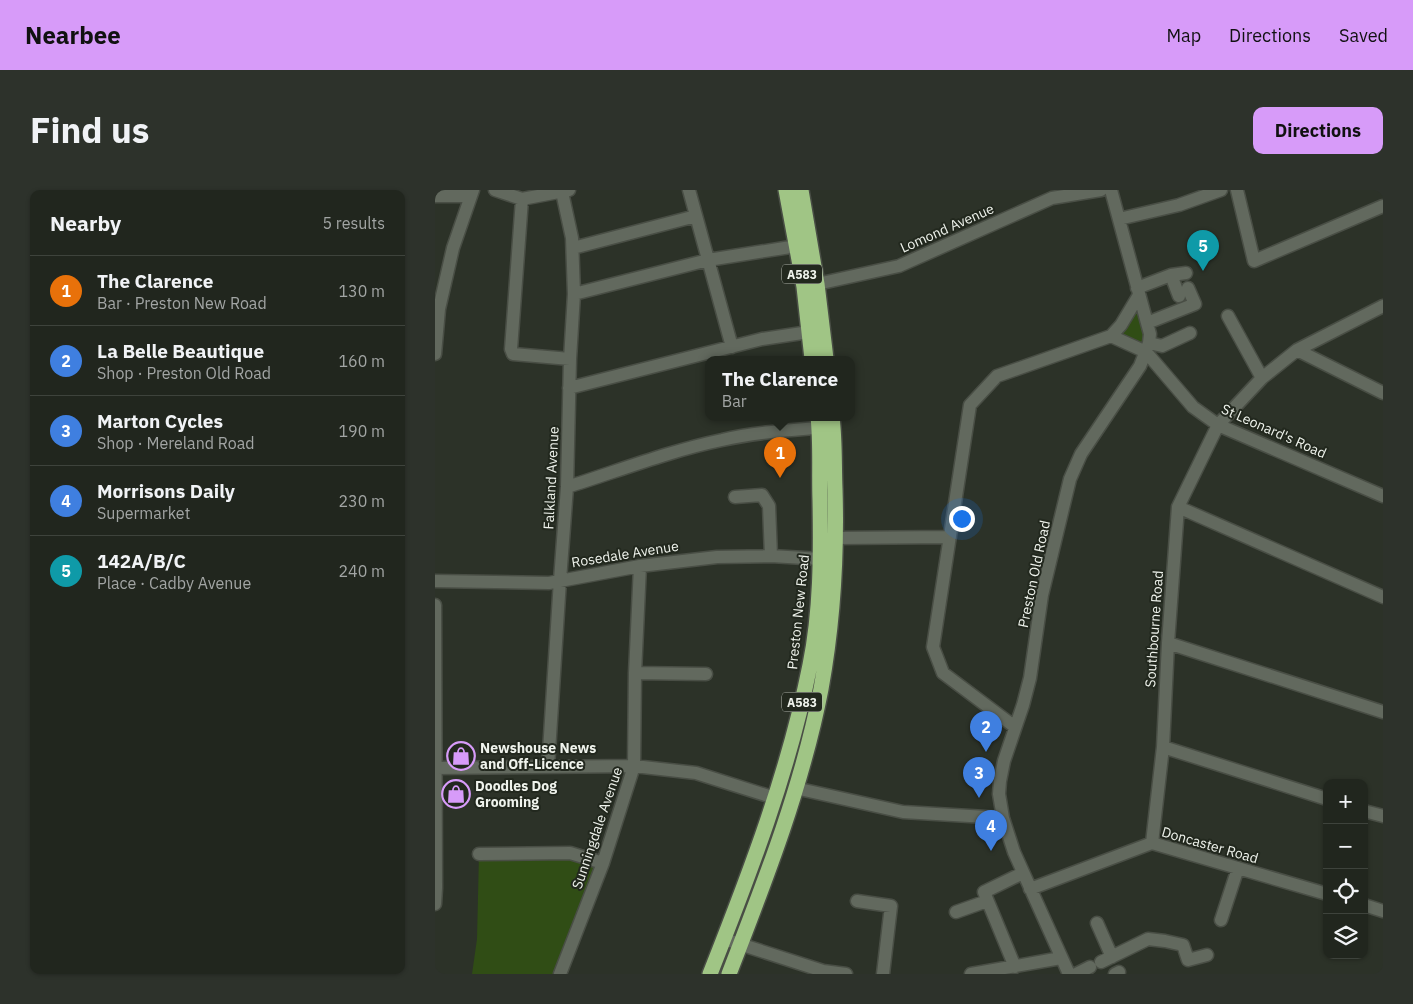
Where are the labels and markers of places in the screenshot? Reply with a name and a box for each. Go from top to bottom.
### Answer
pin: 5 [1187,230,1219,271]
pin: 1 [764,437,796,478]
pin: 2 [970,711,1002,752]
place label: Newshouse News and Off-Licence [480,739,596,773]
shop icon: Newshouse News and Off-Licence [446,741,476,771]
pin: 3 [963,757,995,798]
place label: Doodles Dog Grooming [475,777,557,811]
shop icon: Doodles Dog Grooming [441,779,471,809]
pin: 4 [975,810,1007,851]

